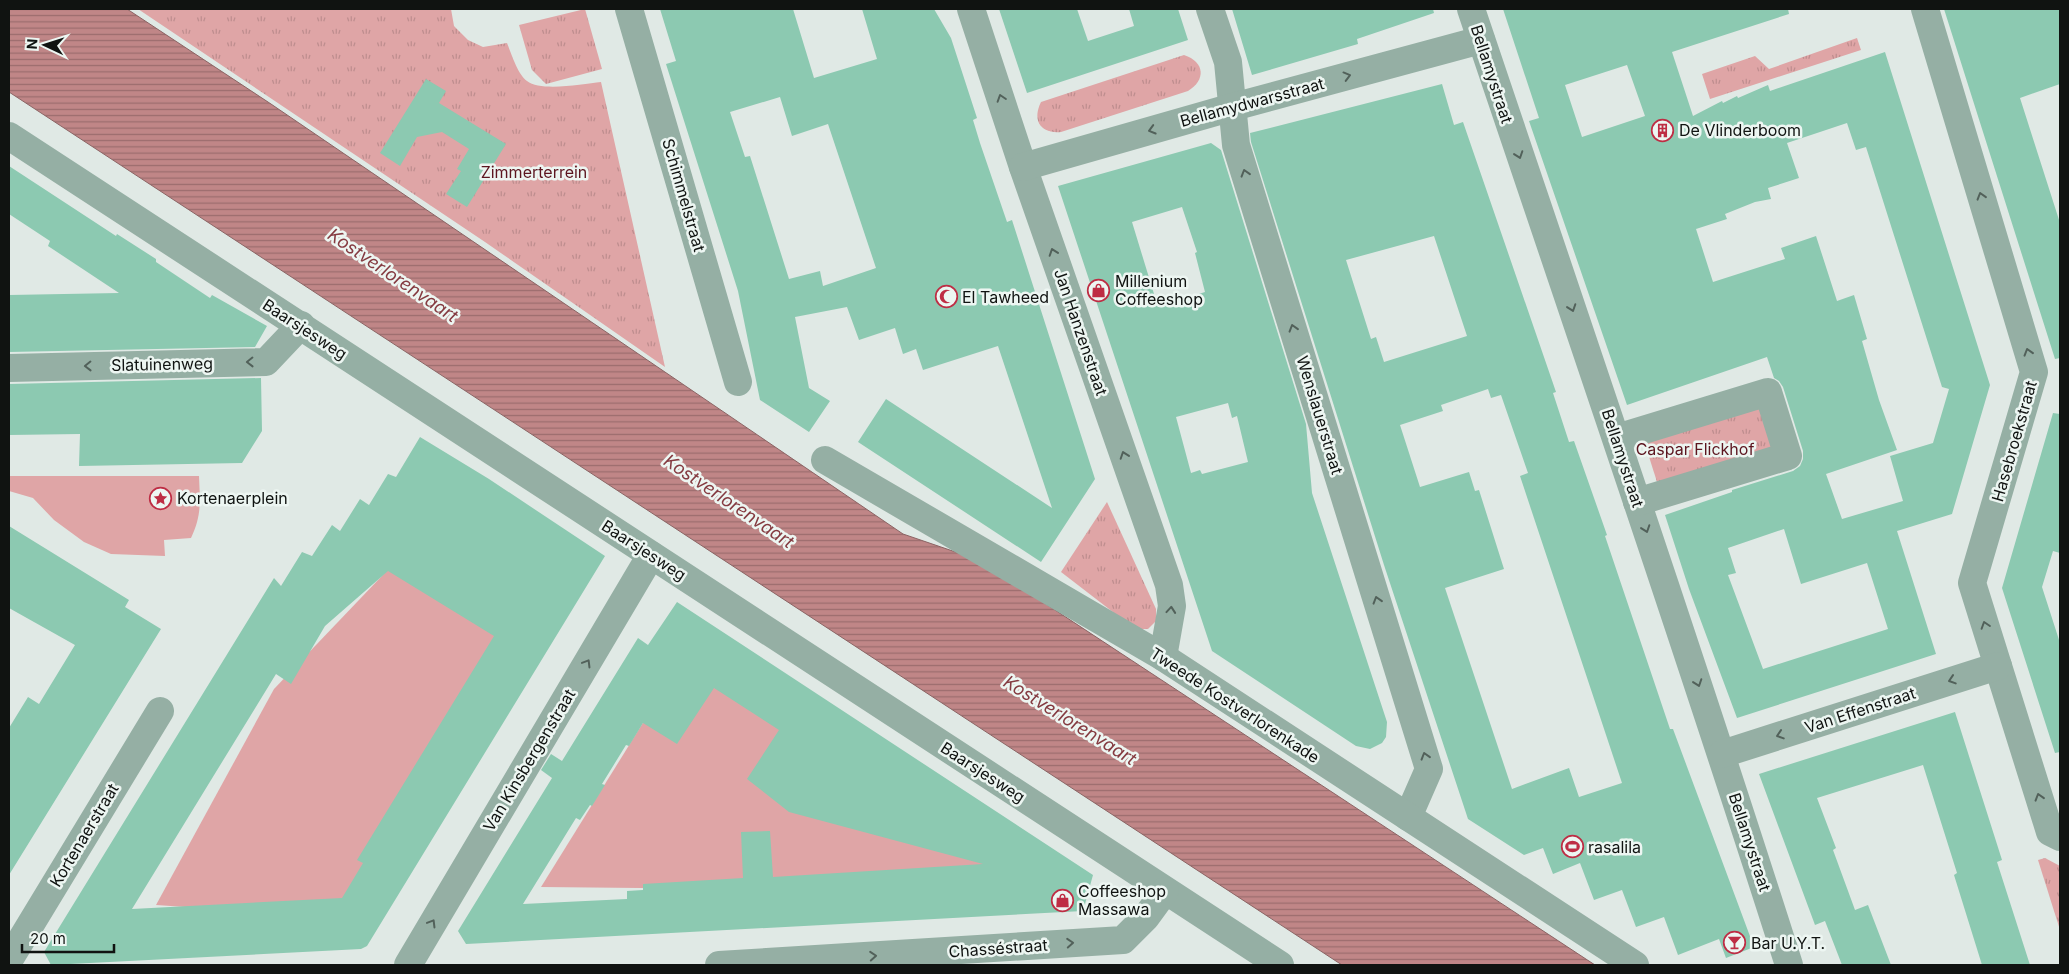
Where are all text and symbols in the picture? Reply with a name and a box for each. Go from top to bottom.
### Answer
north arrow [20,20,70,70]
street label: Bellamystraat [1467,22,1517,126]
text: N [23,38,40,50]
one-way arrow [1343,71,1352,82]
street label: Bellamydwarsstraat [1178,73,1326,131]
one-way arrow [996,95,1006,103]
building icon: De Vlinderboom [1651,118,1675,142]
place label: De Vlinderboom [1679,120,1801,140]
one-way arrow [1148,125,1157,135]
street label: Schimmelstraat [658,136,710,254]
one-way arrow [1513,150,1523,158]
park label: Zimmerterrein [481,162,587,182]
one-way arrow [1240,169,1250,178]
one-way arrow [1977,193,1987,201]
water label: Kostverlorenvaart [324,224,463,327]
one-way arrow [1049,248,1059,257]
street label: Jan Hanzenstraat [1050,266,1112,398]
place label: Millenium Coffeeshop [1115,271,1203,309]
shop icon: Millenium Coffeeshop [1087,278,1111,302]
mosque icon: El Tawheed [934,285,958,309]
place label: El Tawheed [962,287,1049,307]
street label: Baarsjesweg [259,294,351,364]
one-way arrow [1566,304,1576,312]
one-way arrow [1288,324,1298,333]
one-way arrow [2024,348,2034,356]
street label: Slatuinenweg [111,353,213,375]
street label: Wenslauerstraat [1292,353,1348,477]
one-way arrow [246,357,254,368]
one-way arrow [83,361,91,371]
street label: Hasebroekstraat [1987,378,2041,504]
street label: Bellamystraat [1598,406,1648,510]
park label: Caspar Flickhof [1636,439,1754,459]
water label: Kostverlorenvaart [660,450,799,553]
one-way arrow [1120,451,1130,460]
place icon: Kortenaerplein [149,486,173,510]
place label: Kortenaerplein [177,488,288,508]
street label: Baarsjesweg [598,515,690,585]
one-way arrow [1640,524,1650,533]
one-way arrow [1373,597,1383,605]
one-way arrow [1165,605,1176,613]
one-way arrow [1981,621,1991,629]
street label: Tweede Kostverlorenkade [1147,643,1323,767]
one-way arrow [580,660,590,669]
water label: Kostverlorenvaart [1000,671,1141,770]
one-way arrow [1948,675,1956,685]
one-way arrow [1692,678,1702,687]
street label: Van Effenstraat [1802,683,1918,737]
street label: Van Kinsbergenstraat [479,685,579,835]
one-way arrow [1777,730,1785,740]
street label: Baarsjesweg [937,737,1029,807]
one-way arrow [1421,752,1431,760]
street label: Kortenaerstraat [45,780,123,890]
street label: Bellamystraat [1725,790,1775,894]
one-way arrow [2035,793,2045,801]
sports icon: rasalila [1560,835,1584,859]
place label: rasalila [1588,837,1641,857]
place label: Coffeeshop Massawa [1078,881,1166,919]
shop icon: Coffeeshop Massawa [1050,888,1074,912]
one-way arrow [425,919,435,928]
scale bar [22,922,115,954]
text: 20 m [30,929,66,948]
bar icon: Bar U.Y.T. [1723,931,1747,955]
place label: Bar U.Y.T. [1751,933,1825,953]
street label: Chasséstraat [948,935,1048,961]
one-way arrow [1066,938,1074,949]
one-way arrow [869,950,877,961]

